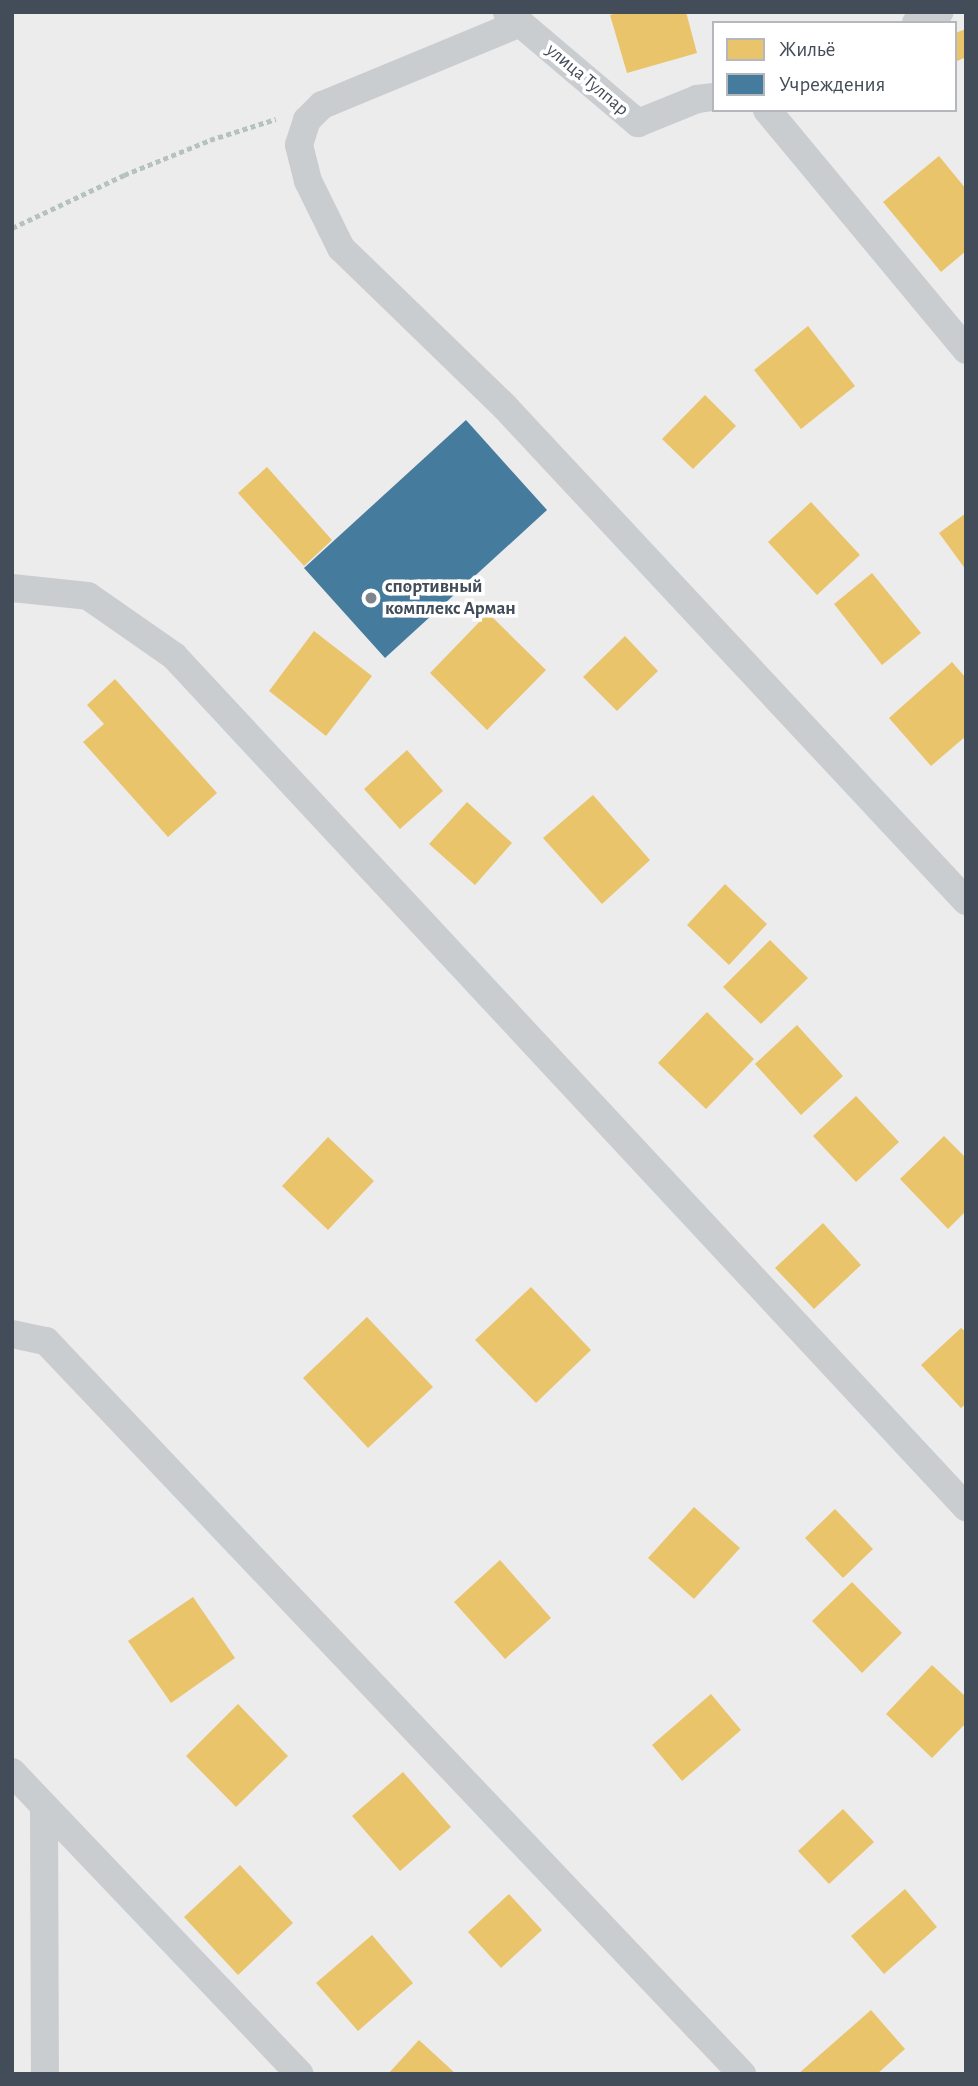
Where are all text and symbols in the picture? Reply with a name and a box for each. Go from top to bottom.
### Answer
legend [712,21,957,112]
street label: улица Тулпар [541,39,633,121]
text: Жильё [779,39,835,60]
text: Учреждения [779,74,885,95]
place label: спортивный комплекс Арман [385,576,516,620]
marker: спортивный комплекс Арман [363,590,379,606]

